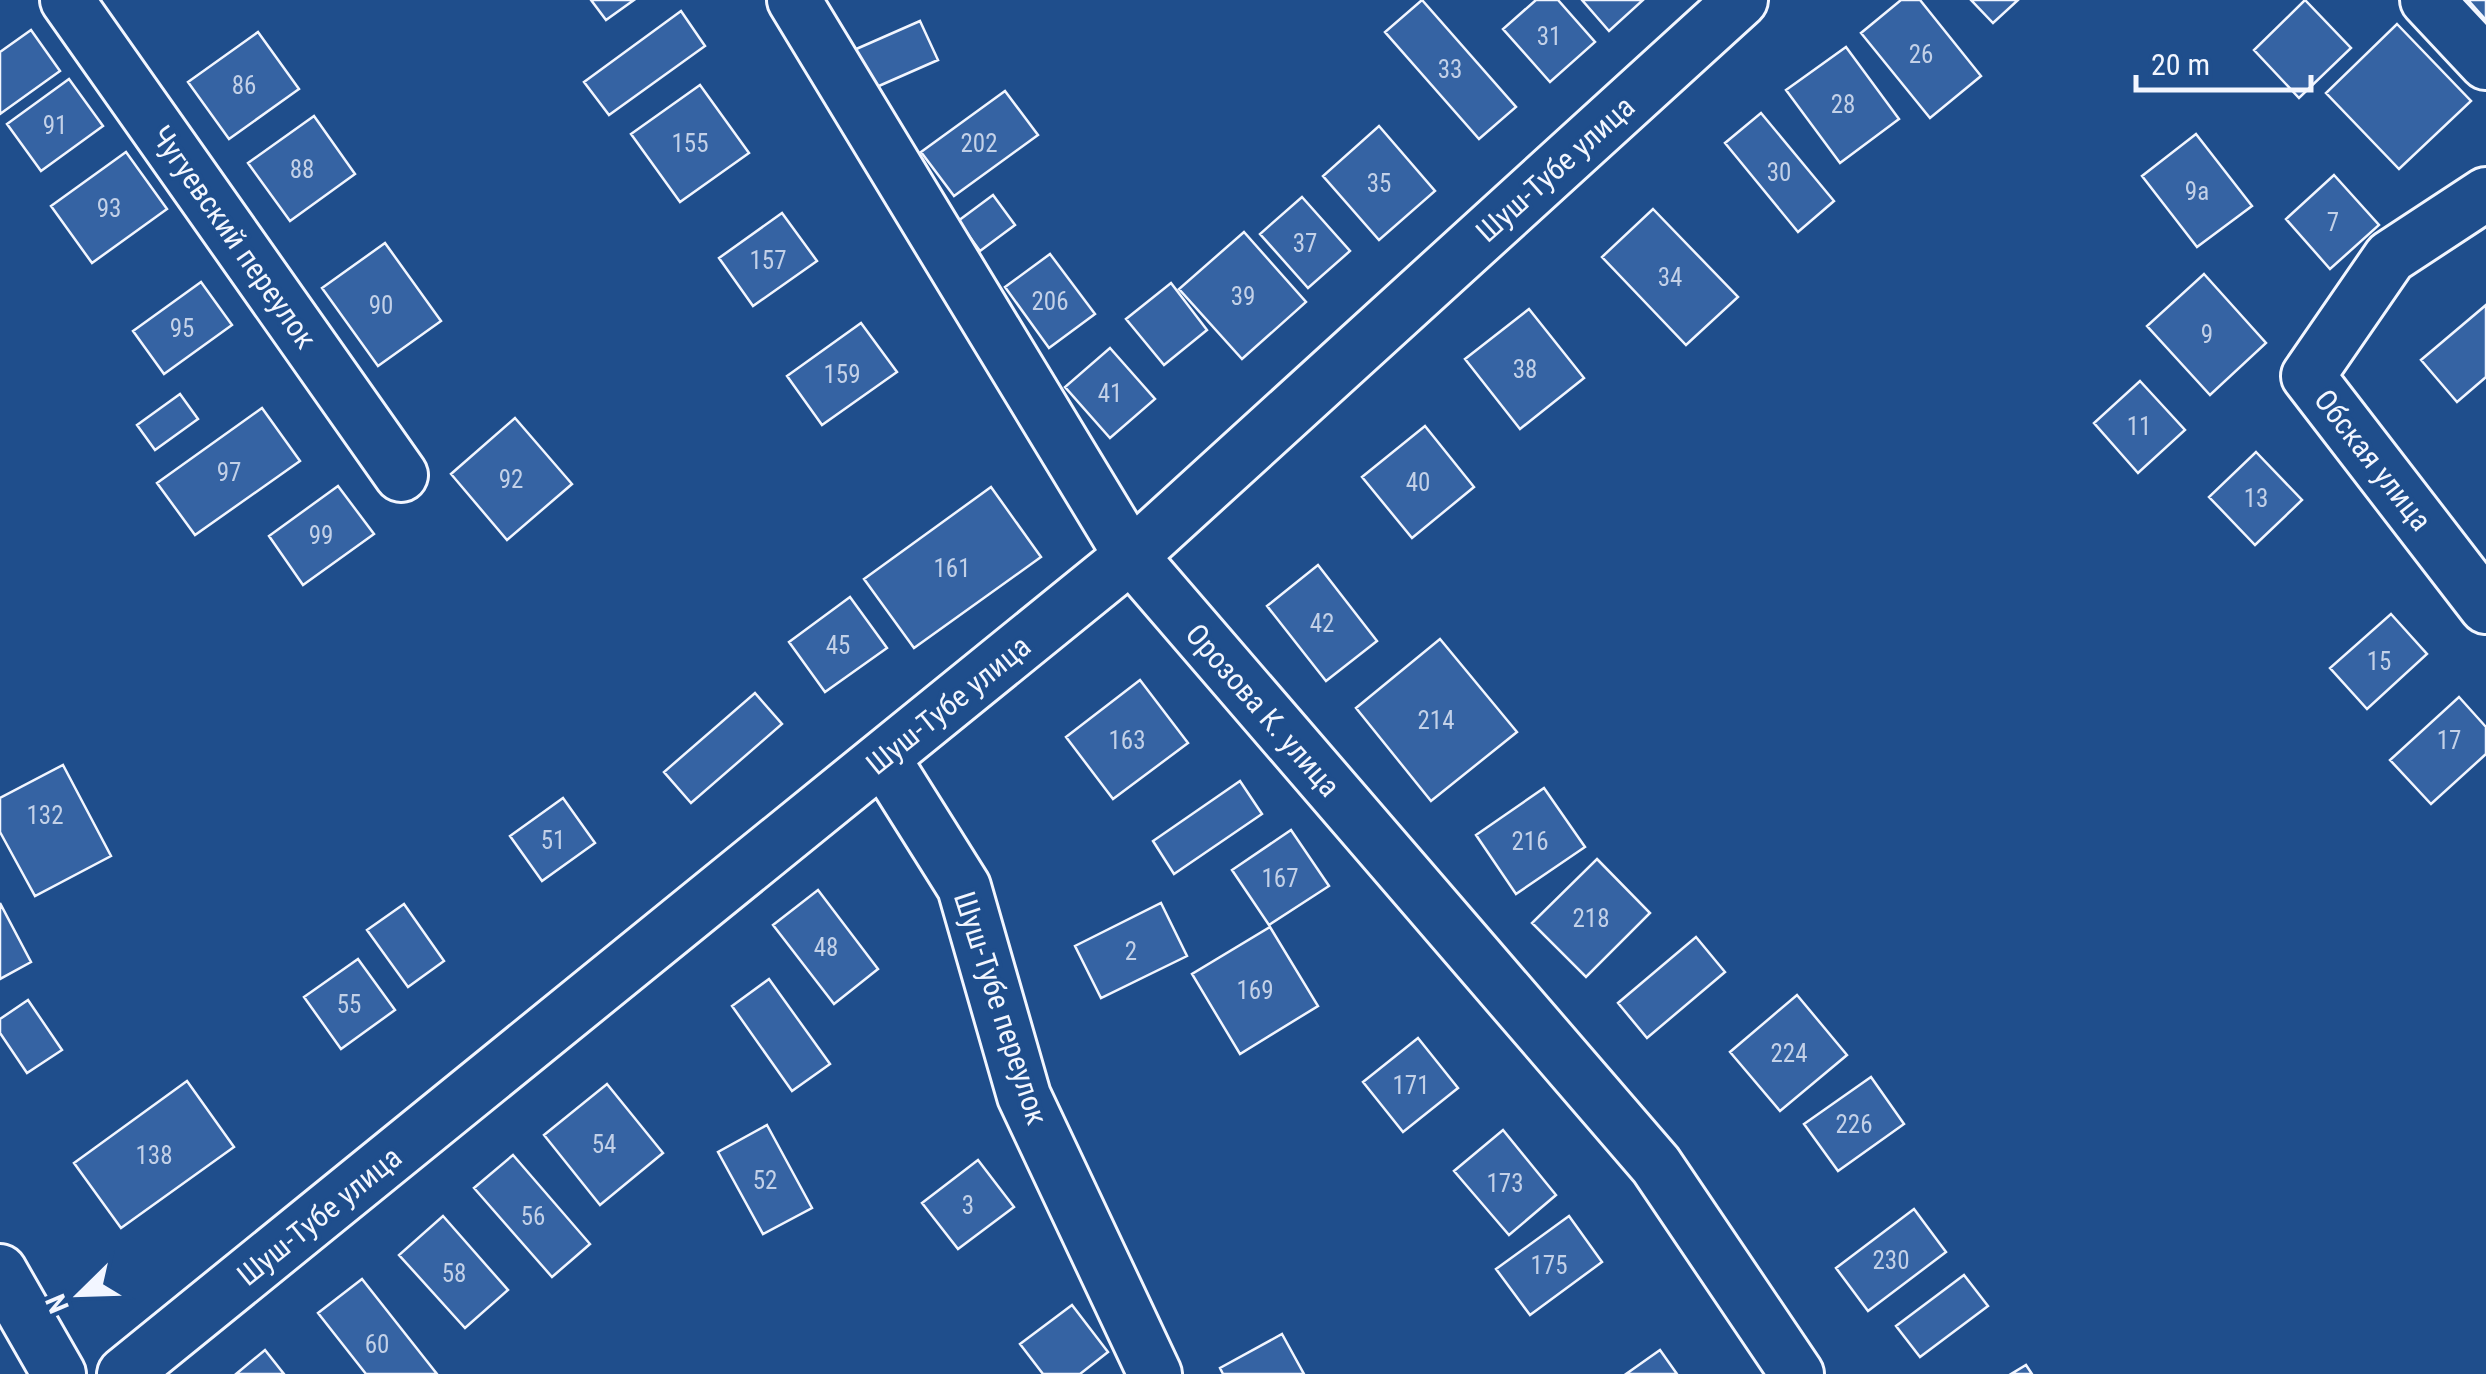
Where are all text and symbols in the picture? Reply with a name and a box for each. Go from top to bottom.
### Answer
house number: 31 [1537,22,1561,51]
scale bar [2136,30,2311,92]
house number: 26 [1909,40,1933,69]
text: 20 m [2151,47,2210,82]
house number: 33 [1438,55,1462,84]
house number: 86 [232,71,256,100]
street label: Шуш-Тубе улица [1469,89,1641,249]
house number: 28 [1831,90,1855,119]
house number: 91 [43,111,67,140]
street label: Чугуевский переулок [144,119,324,355]
house number: 155 [671,129,709,158]
house number: 202 [960,129,998,158]
house number: 88 [290,155,314,184]
house number: 30 [1767,158,1791,187]
house number: 35 [1367,169,1391,198]
house number: 9а [2185,177,2209,206]
house number: 93 [97,194,121,223]
house number: 7 [2327,208,2339,237]
house number: 37 [1293,229,1317,258]
house number: 157 [749,246,787,275]
house number: 34 [1658,263,1682,292]
house number: 39 [1231,282,1255,311]
house number: 206 [1031,287,1069,316]
house number: 90 [369,291,393,320]
house number: 95 [170,314,194,343]
house number: 9 [2201,320,2213,349]
house number: 38 [1513,355,1537,384]
house number: 159 [823,360,861,389]
house number: 41 [1098,379,1122,408]
street label: Обская улица [2307,383,2439,537]
house number: 11 [2127,412,2151,441]
house number: 97 [217,458,241,487]
house number: 92 [499,465,523,494]
house number: 40 [1406,468,1430,497]
house number: 13 [2244,484,2268,513]
house number: 99 [309,521,333,550]
house number: 161 [933,554,971,583]
house number: 42 [1310,609,1334,638]
street label: Орозова К. улица [1179,617,1347,803]
street label: Шуш-Тубе улица [859,628,1037,782]
house number: 45 [826,631,850,660]
house number: 15 [2367,647,2391,676]
house number: 214 [1417,706,1455,735]
house number: 163 [1108,726,1146,755]
house number: 17 [2437,726,2461,755]
house number: 132 [26,801,64,830]
house number: 51 [541,826,565,855]
house number: 216 [1511,827,1549,856]
house number: 167 [1261,864,1299,893]
street label: Шуш-Тубе переулок [947,887,1055,1129]
house number: 218 [1572,904,1610,933]
house number: 48 [814,933,838,962]
house number: 2 [1125,937,1137,966]
house number: 169 [1236,976,1274,1005]
house number: 55 [337,990,361,1019]
house number: 224 [1770,1039,1808,1068]
house number: 171 [1392,1071,1430,1100]
house number: 226 [1835,1110,1873,1139]
house number: 54 [592,1130,616,1159]
street label: Шуш-Тубе улица [230,1139,408,1293]
house number: 138 [135,1141,173,1170]
house number: 52 [753,1166,777,1195]
house number: 173 [1486,1169,1524,1198]
house number: 3 [962,1191,974,1220]
house number: 56 [521,1202,545,1231]
north arrow [30,1244,130,1344]
house number: 230 [1872,1246,1910,1275]
house number: 175 [1530,1251,1568,1280]
house number: 58 [442,1259,466,1288]
text: N [39,1289,76,1318]
house number: 60 [365,1330,389,1359]

